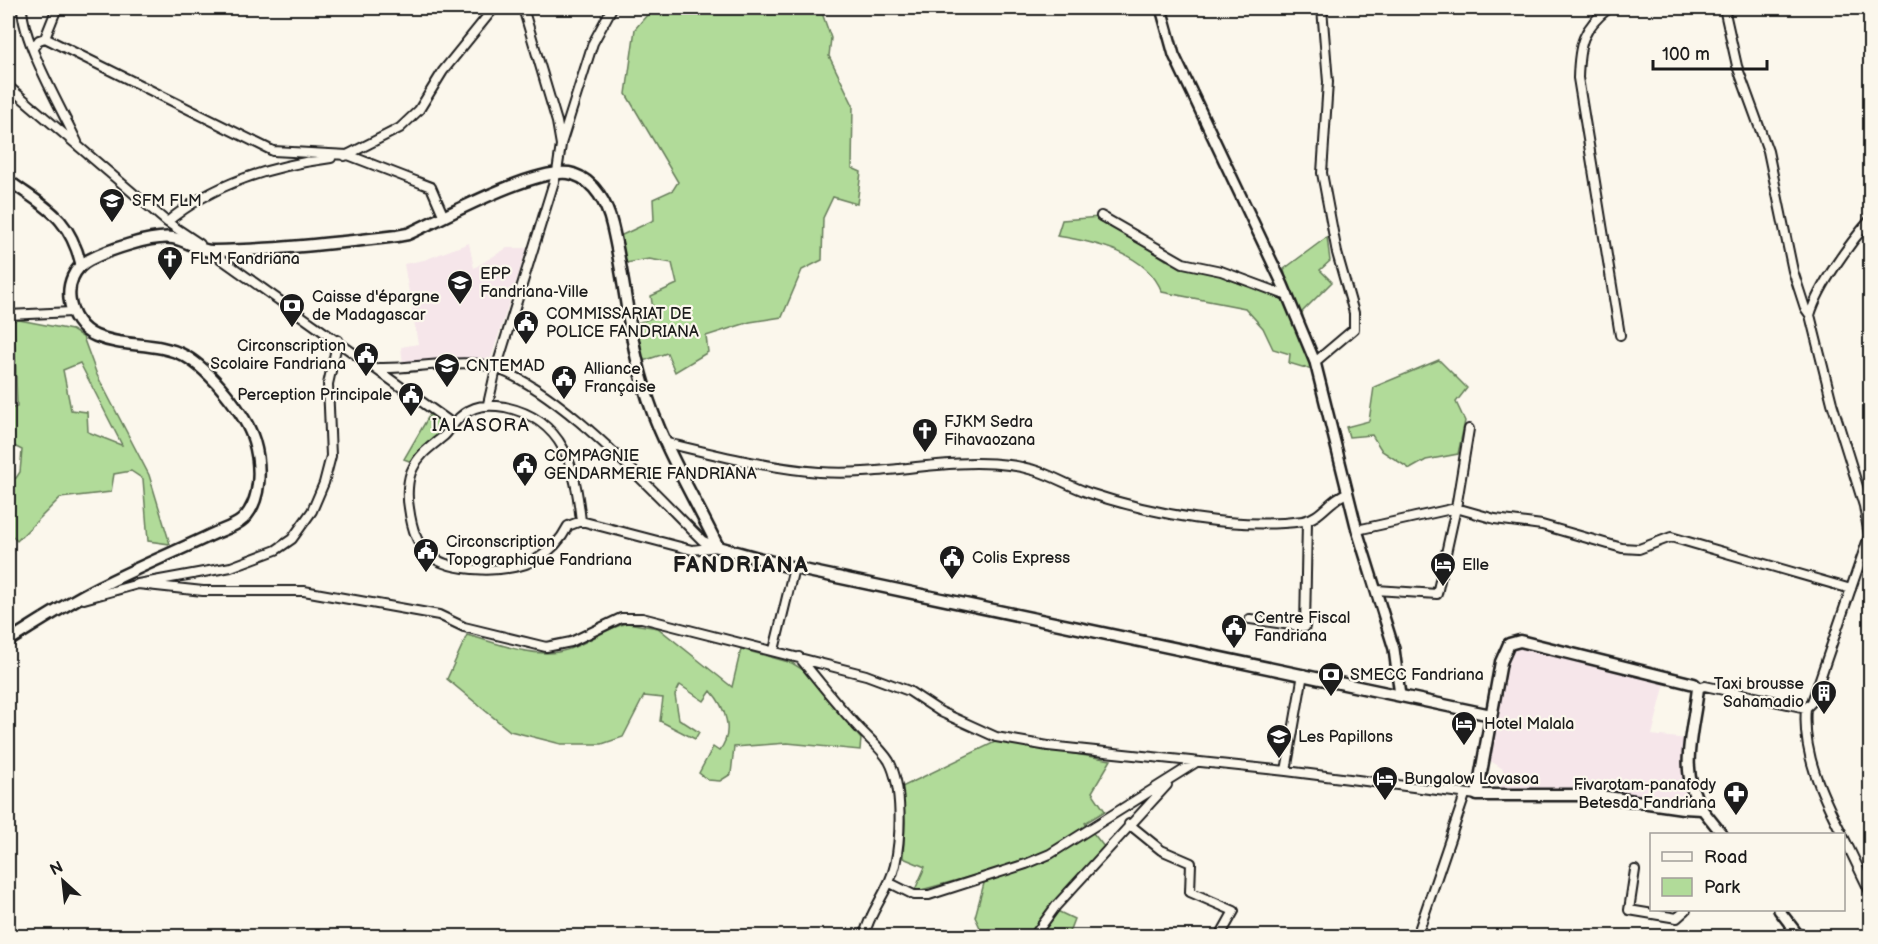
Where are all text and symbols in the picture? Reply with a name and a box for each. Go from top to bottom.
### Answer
scale bar [1653,33,1767,71]
text: 100 m [1662,44,1710,65]
school or university icon: SFM FLM [97,186,127,224]
place label: SFM FLM [132,192,202,211]
church icon: FLM Fandriana [155,244,185,282]
place label: FLM Fandriana [190,250,300,269]
place label: EPP Fandriana-Ville [480,265,589,302]
school or university icon: EPP Fandriana-Ville [445,268,475,306]
place label: Caisse d'épargne de Madagascar [312,288,440,325]
bank icon: Caisse d'épargne de Madagascar [277,291,307,329]
place label: COMMISSARIAT DE POLICE FANDRIANA [546,305,699,342]
public building icon: COMMISSARIAT DE POLICE FANDRIANA [511,308,541,346]
place label: Circonscription Scolaire Fandriana [210,337,346,374]
public building icon: Circonscription Scolaire Fandriana [351,340,381,378]
school or university icon: CNTEMAD [432,351,462,389]
place label: CNTEMAD [466,357,545,376]
place label: Alliance Française [584,360,656,397]
public building icon: Alliance Française [549,363,579,401]
public building icon: Perception Principale [396,380,426,418]
place label: Perception Principale [237,386,392,405]
place label: FJKM Sedra Fihavaozana [944,413,1035,450]
district label: IALASORA [432,415,530,436]
church icon: FJKM Sedra Fihavaozana [910,416,940,454]
place label: COMPAGNIE GENDARMERIE FANDRIANA [544,447,757,484]
public building icon: COMPAGNIE GENDARMERIE FANDRIANA [510,450,540,488]
place label: Circonscription Topographique Fandriana [446,533,632,570]
public building icon: Circonscription Topographique Fandriana [411,536,441,574]
public building icon: Colis Express [937,543,967,581]
place label: Colis Express [972,549,1070,568]
hotel icon: Elle [1428,550,1458,588]
district label: FANDRIANA [673,552,809,579]
place label: Elle [1462,556,1490,575]
place label: Centre Fiscal Fandriana [1254,609,1350,646]
public building icon: Centre Fiscal Fandriana [1219,612,1249,650]
bank icon: SMECC Fandriana [1316,660,1346,698]
place label: SMECC Fandriana [1350,666,1484,685]
place label: Taxi brousse Sahamadio [1714,675,1805,712]
building icon: Taxi brousse Sahamadio [1809,678,1839,716]
hotel icon: Hotel Malala [1449,709,1479,747]
place label: Hotel Malala [1484,715,1574,734]
school or university icon: Les Papillons [1264,722,1294,760]
place label: Les Papillons [1298,728,1393,747]
hotel icon: Bungalow Lovasoa [1370,764,1400,802]
place label: Bungalow Lovasoa [1404,770,1539,789]
place label: Fivarotam-panafody Betesda Fandriana [1574,776,1717,813]
pharmacy icon: Fivarotam-panafody Betesda Fandriana [1721,779,1751,817]
legend [1650,833,1845,911]
text: Road [1704,847,1748,868]
north arrow [33,851,93,911]
text: N [47,858,67,880]
text: Park [1704,877,1740,898]

